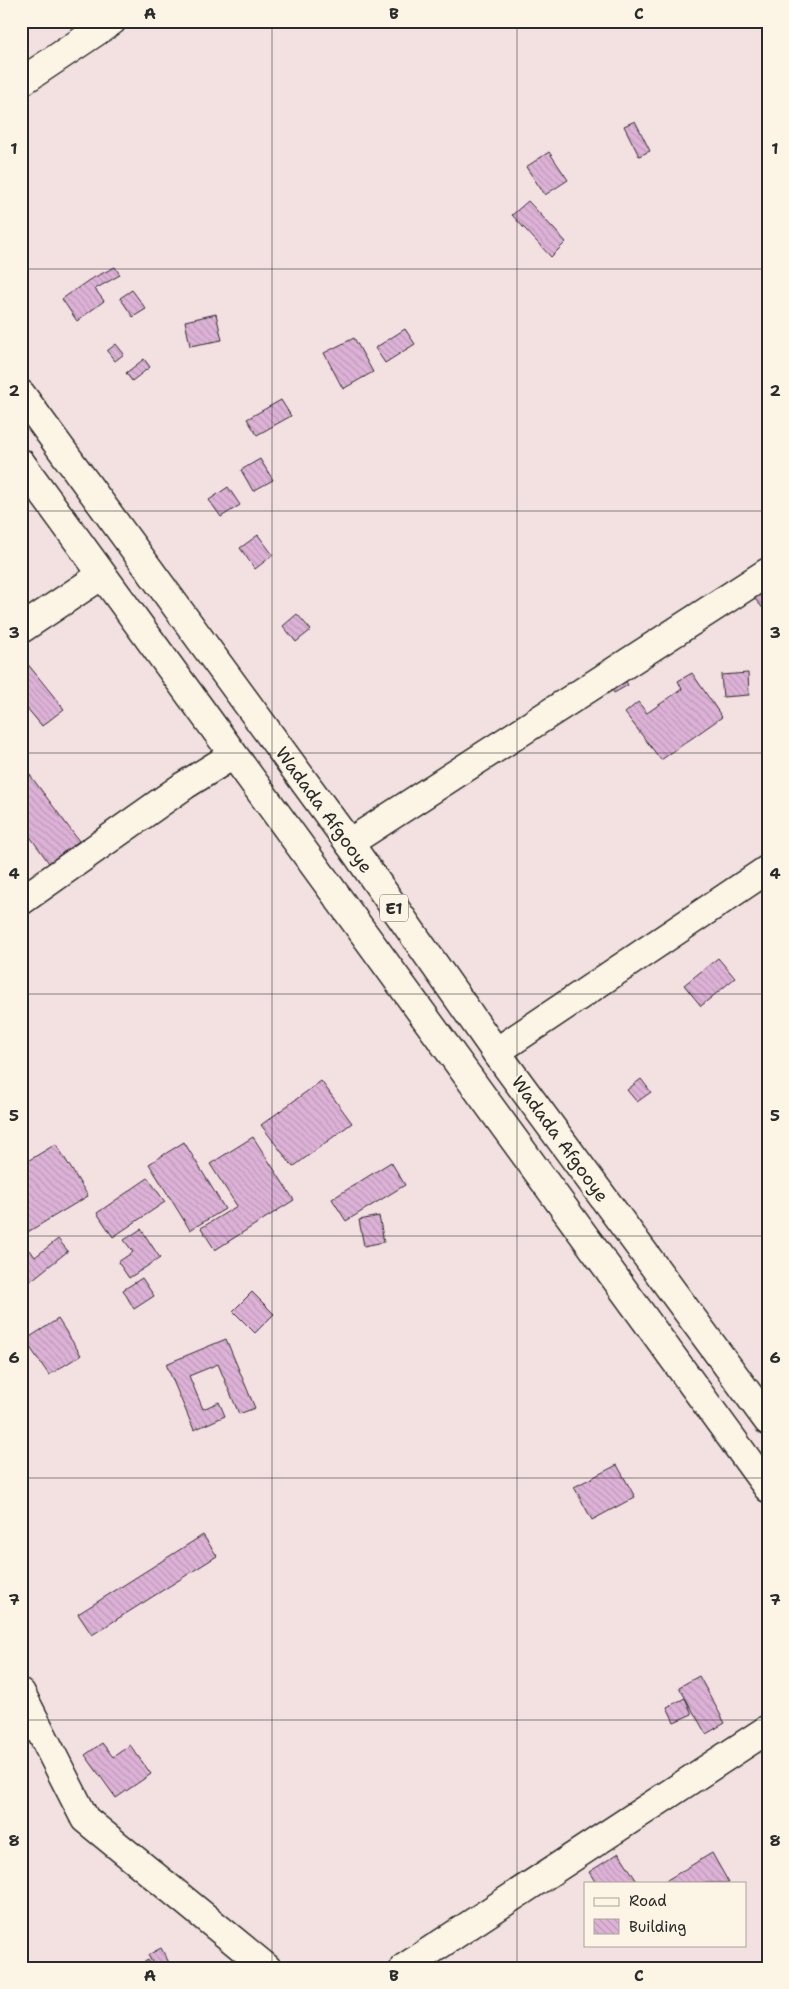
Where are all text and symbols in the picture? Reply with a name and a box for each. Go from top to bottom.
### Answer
text: A [144,3,156,24]
text: B [389,3,399,24]
text: C [634,3,644,24]
text: 1 [10,138,18,159]
text: 1 [771,138,779,159]
text: 2 [8,380,20,401]
text: 2 [769,380,781,401]
text: 3 [8,622,20,643]
text: 3 [769,622,781,643]
street label: Wadada Afgooye [270,742,378,878]
text: 4 [8,863,20,884]
text: 4 [769,863,781,884]
road number: E1 [380,894,408,921]
street label: Wadada Afgooye [506,1071,614,1207]
text: 5 [9,1105,19,1126]
text: 5 [770,1105,780,1126]
text: 6 [8,1347,20,1368]
text: 6 [769,1347,781,1368]
text: 7 [8,1589,20,1610]
text: 7 [769,1589,781,1610]
text: 8 [8,1830,20,1851]
text: 8 [769,1830,781,1851]
legend [584,1882,746,1946]
text: Road [629,1891,667,1911]
text: Building [629,1917,686,1937]
text: A [144,1965,156,1986]
text: B [389,1965,399,1986]
text: C [634,1965,644,1986]

